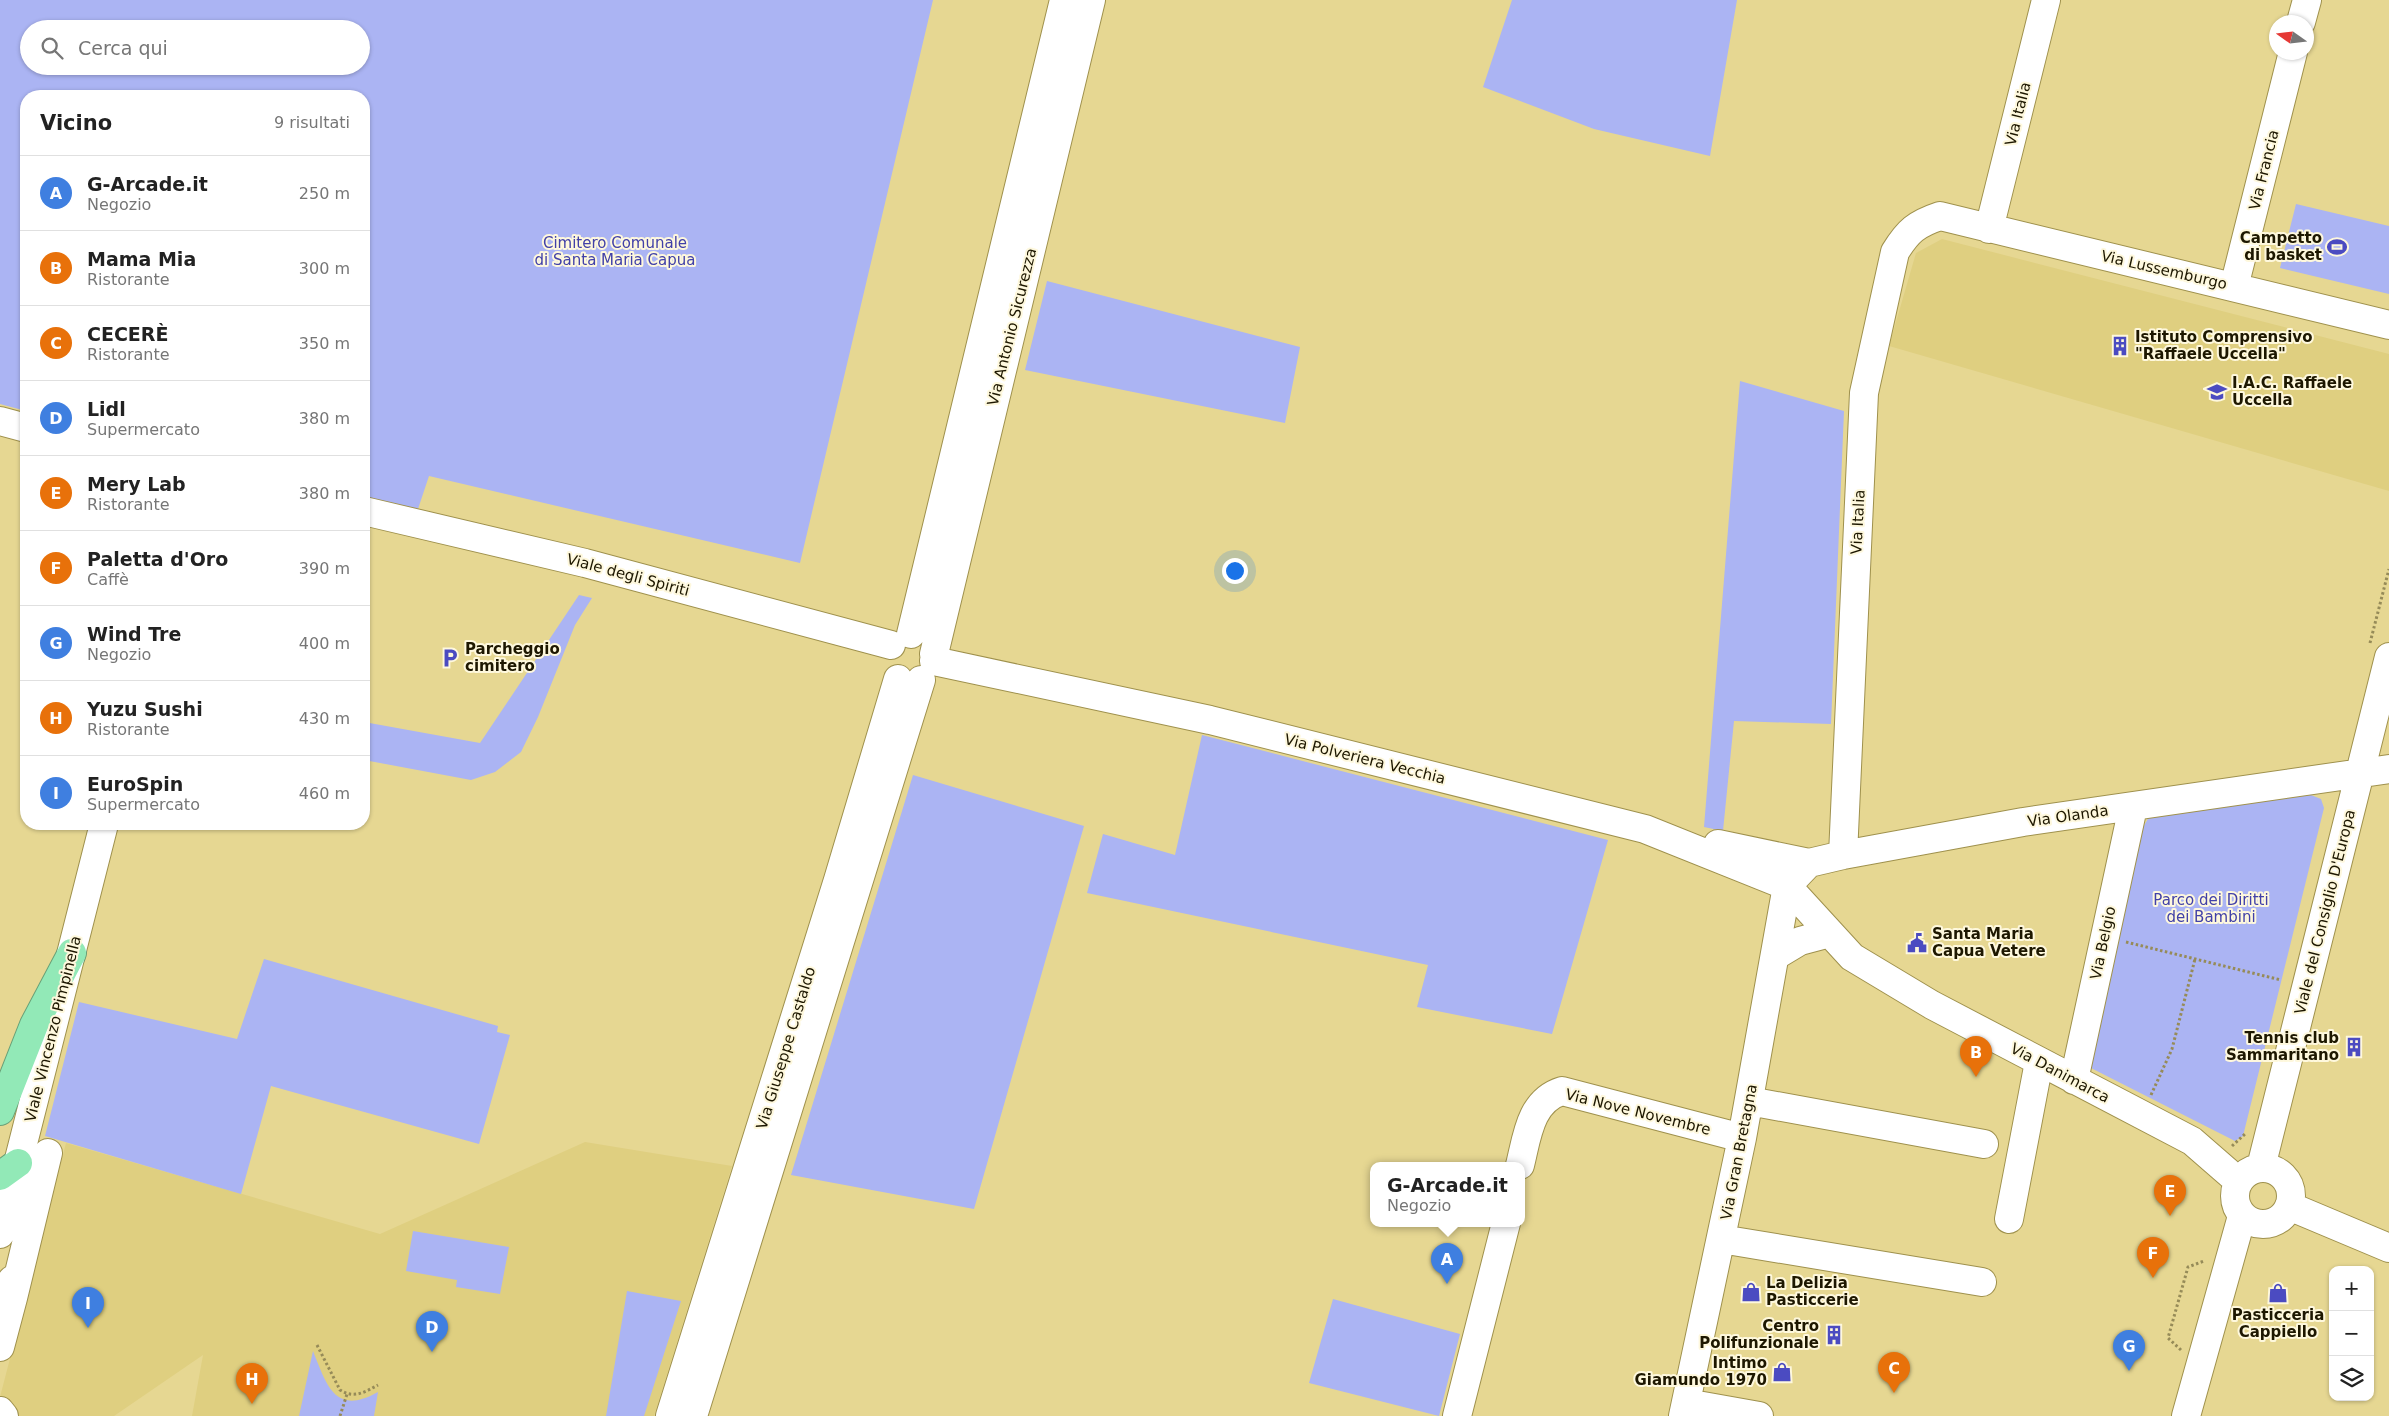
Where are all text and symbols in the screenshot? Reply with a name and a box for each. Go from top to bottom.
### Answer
north arrow [2269,15,2314,60]
search box [20,20,370,75]
icon: search [38,34,66,62]
text: Cerca qui [78,37,168,59]
street label: Via Italia [2001,80,2035,148]
text: Vicino [40,111,112,135]
text: 9 risultati [274,113,350,132]
street label: Via Francia [2245,128,2283,212]
text: G-Arcade.it [87,173,208,195]
text: A [50,184,62,203]
text: 250 m [299,184,350,203]
text: Negozio [87,195,151,214]
place label: Campetto di basket [2240,229,2322,264]
park label: Cimitero Comunale di Santa Maria Capua [535,234,695,269]
sports icon: Campetto di basket [2326,236,2348,258]
street label: Via Antonio Sicurezza [984,246,1040,408]
street label: Via Lussemburgo [2099,247,2229,293]
text: Mama Mia [87,248,196,270]
text: B [50,259,62,278]
text: 300 m [299,259,350,278]
text: Ristorante [87,270,170,289]
text: CECERÈ [87,323,168,345]
place label: Istituto Comprensivo "Raffaele Uccella" [2135,328,2312,363]
text: C [50,334,62,353]
text: 350 m [299,334,350,353]
building icon: Istituto Comprensivo "Raffaele Uccella" [2109,335,2131,357]
text: Ristorante [87,345,170,364]
place label: I.A.C. Raffaele Uccella [2232,374,2352,409]
school or university icon: I.A.C. Raffaele Uccella [2206,381,2228,403]
text: Lidl [87,398,126,420]
text: D [49,409,63,428]
text: 380 m [299,409,350,428]
text: Supermercato [87,420,200,439]
text: Mery Lab [87,473,186,495]
text: E [51,484,61,503]
text: 380 m [299,484,350,503]
street label: Via Italia [1847,489,1869,555]
text: Ristorante [87,495,170,514]
text: Paletta d'Oro [87,548,228,570]
street label: Viale degli Spiriti [565,550,691,600]
your location [1222,558,1248,584]
text: F [51,559,61,578]
text: 390 m [299,559,350,578]
text: Caffè [87,570,129,589]
text: Wind Tre [87,623,181,645]
text: G [49,634,63,653]
text: 400 m [299,634,350,653]
place label: Parcheggio cimitero [465,640,560,675]
text: Negozio [87,645,151,664]
parking icon: Parcheggio cimitero [439,647,461,669]
text: Yuzu Sushi [87,698,203,720]
text: H [49,709,63,728]
text: 430 m [299,709,350,728]
text: Ristorante [87,720,170,739]
street label: Via Polveriera Vecchia [1283,730,1447,788]
text: EuroSpin [87,773,183,795]
text: I [53,784,59,803]
text: 460 m [299,784,350,803]
text: Supermercato [87,795,200,814]
street label: Via Olanda [2026,801,2110,831]
street label: Viale del Consiglio D'Europa [2291,808,2359,1016]
park label: Parco dei Diritti dei Bambini [2153,891,2269,926]
street label: Via Belgio [2086,905,2120,981]
place label: Santa Maria Capua Vetere [1932,925,2046,960]
public building icon: Santa Maria Capua Vetere [1906,932,1928,954]
street label: Viale Vincenzo Pimpinella [21,934,85,1124]
street label: Via Giuseppe Castaldo [753,965,819,1131]
place label: Tennis club Sammaritano [2226,1029,2339,1064]
pin: B [1960,1036,1992,1077]
building icon: Tennis club Sammaritano [2343,1036,2365,1058]
street label: Via Danimarca [2007,1039,2113,1107]
street label: Via Gran Bretagna [1717,1083,1761,1221]
street label: Via Nove Novembre [1564,1085,1712,1139]
popup [1370,1162,1525,1227]
text: G-Arcade.it [1387,1174,1508,1196]
pin: E [2154,1175,2186,1216]
text: Negozio [1387,1196,1451,1215]
pin: F [2137,1237,2169,1278]
pin: A [1431,1243,1463,1284]
map controls [2329,1266,2374,1401]
button: + [2329,1266,2374,1311]
place label: La Delizia Pasticcerie [1766,1274,1859,1309]
shop icon: La Delizia Pasticcerie [1740,1281,1762,1303]
shop icon: Pasticceria Cappiello [2267,1282,2289,1304]
pin: I [72,1287,104,1328]
place label: Pasticceria Cappiello [2232,1306,2324,1341]
pin: D [416,1311,448,1352]
button: − [2329,1311,2374,1356]
place label: Centro Polifunzionale [1699,1317,1819,1352]
building icon: Centro Polifunzionale [1823,1324,1845,1346]
pin: G [2113,1330,2145,1371]
pin: C [1878,1352,1910,1393]
place label: Intimo Giamundo 1970 [1634,1354,1767,1389]
button: layers [2329,1356,2374,1401]
shop icon: Intimo Giamundo 1970 [1771,1361,1793,1383]
pin: H [236,1363,268,1404]

